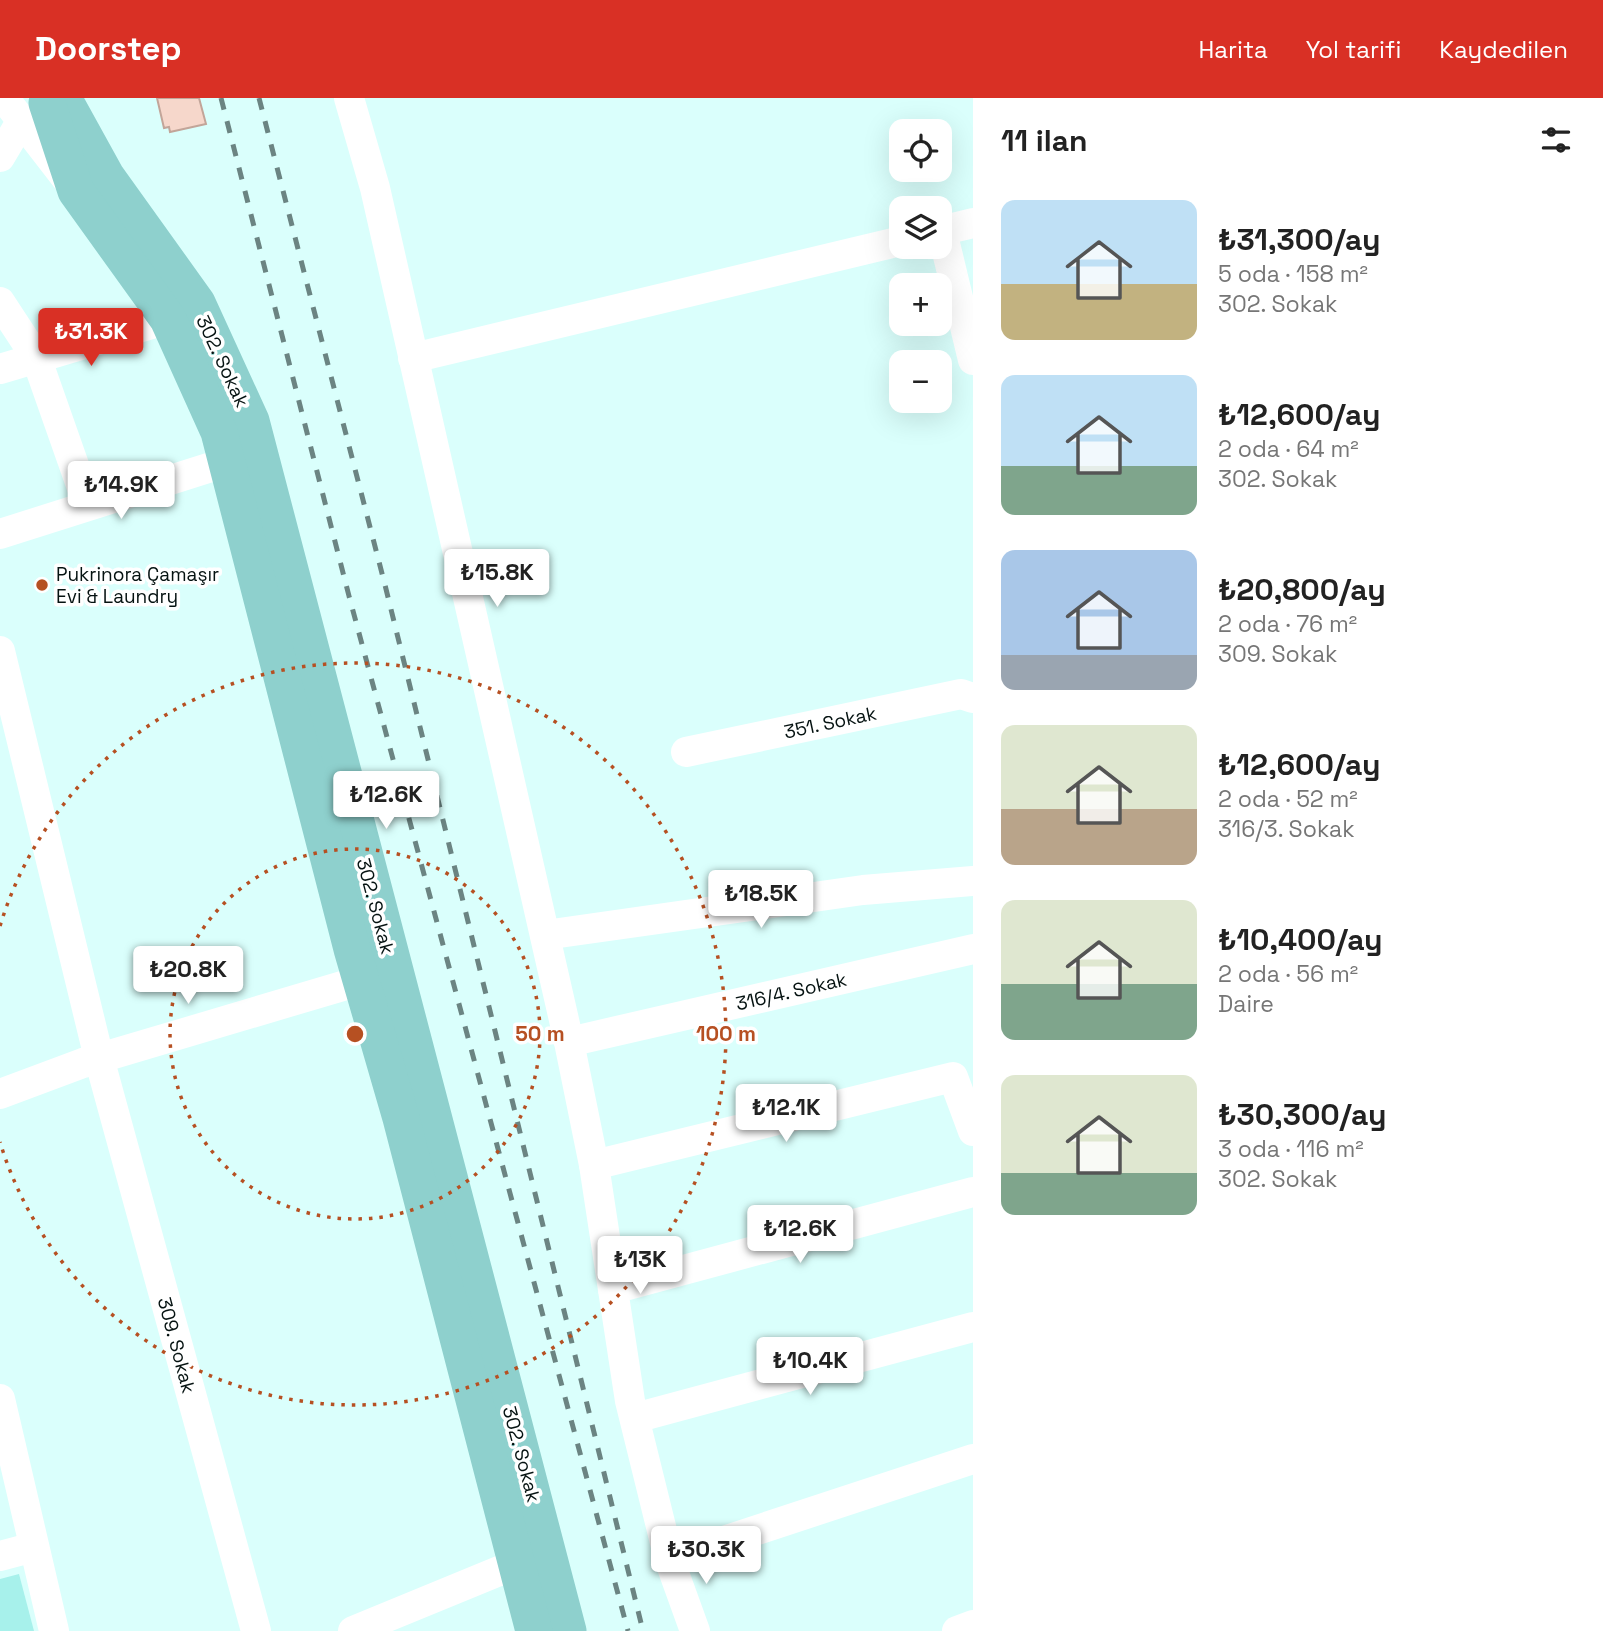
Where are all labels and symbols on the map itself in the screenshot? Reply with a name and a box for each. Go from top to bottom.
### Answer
pin: ₺31.3K [34,308,148,368]
street label: 302. Sokak [190,311,255,411]
pin: ₺14.9K [64,462,178,521]
pin: ₺15.8K [440,550,554,609]
place label: Pukrinora Çamaşır Evi & Laundry [56,562,219,609]
marker: Pukrinora Çamaşır Evi & Laundry [34,577,50,593]
street label: 351. Sokak [781,700,879,745]
pin: ₺12.6K [329,772,443,831]
street label: 302. Sokak [351,855,400,957]
pin: ₺18.5K [704,870,818,930]
pin: ₺20.8K [131,946,245,1006]
street label: 316/4. Sokak [733,967,849,1016]
text: 50 m [515,1020,565,1047]
text: 100 m [696,1020,756,1047]
centre of rings [343,1022,367,1046]
pin: ₺12.1K [729,1084,843,1144]
pin: ₺12.6K [743,1206,857,1265]
pin: ₺13K [599,1236,681,1296]
street label: 309. Sokak [152,1294,201,1396]
pin: ₺10.4K [753,1338,867,1397]
street label: 302. Sokak [497,1403,546,1505]
pin: ₺30.3K [649,1526,763,1586]

